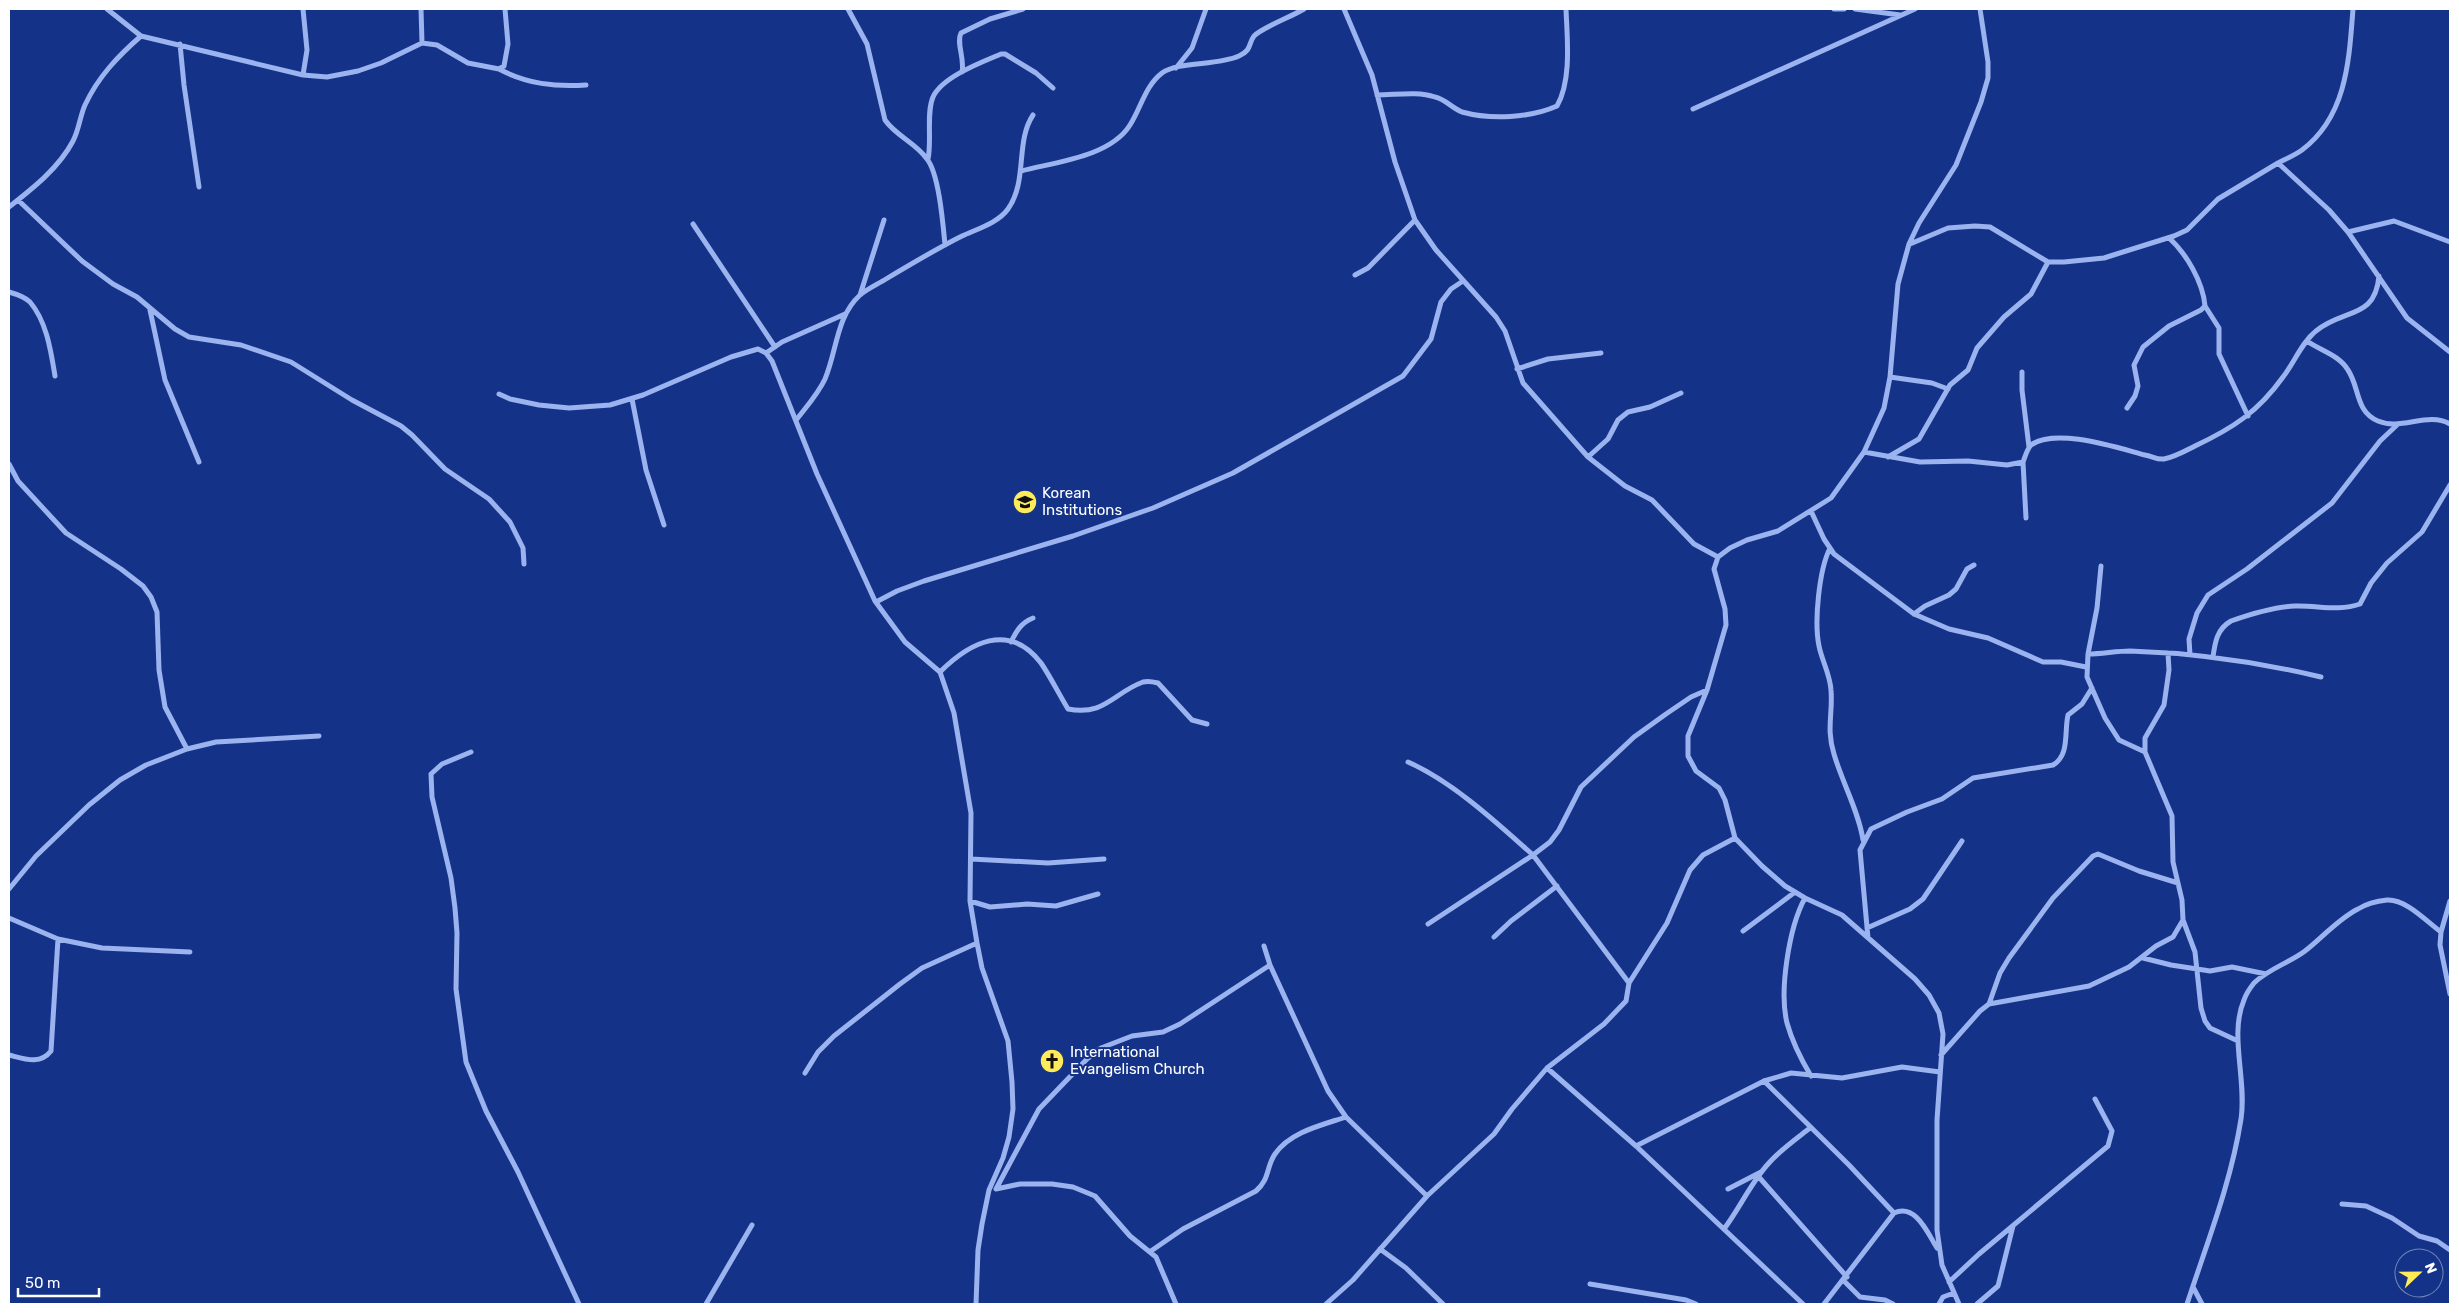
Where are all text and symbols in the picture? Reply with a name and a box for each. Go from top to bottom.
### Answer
place label: Korean Institutions [1042,484,1122,519]
school or university icon: Korean Institutions [1012,489,1038,515]
place label: International Evangelism Church [1070,1043,1205,1078]
church icon: International Evangelism Church [1039,1048,1065,1074]
north arrow [2394,1248,2444,1298]
text: N [2421,1260,2440,1276]
scale bar [18,1266,99,1298]
text: 50 m [25,1274,60,1292]

